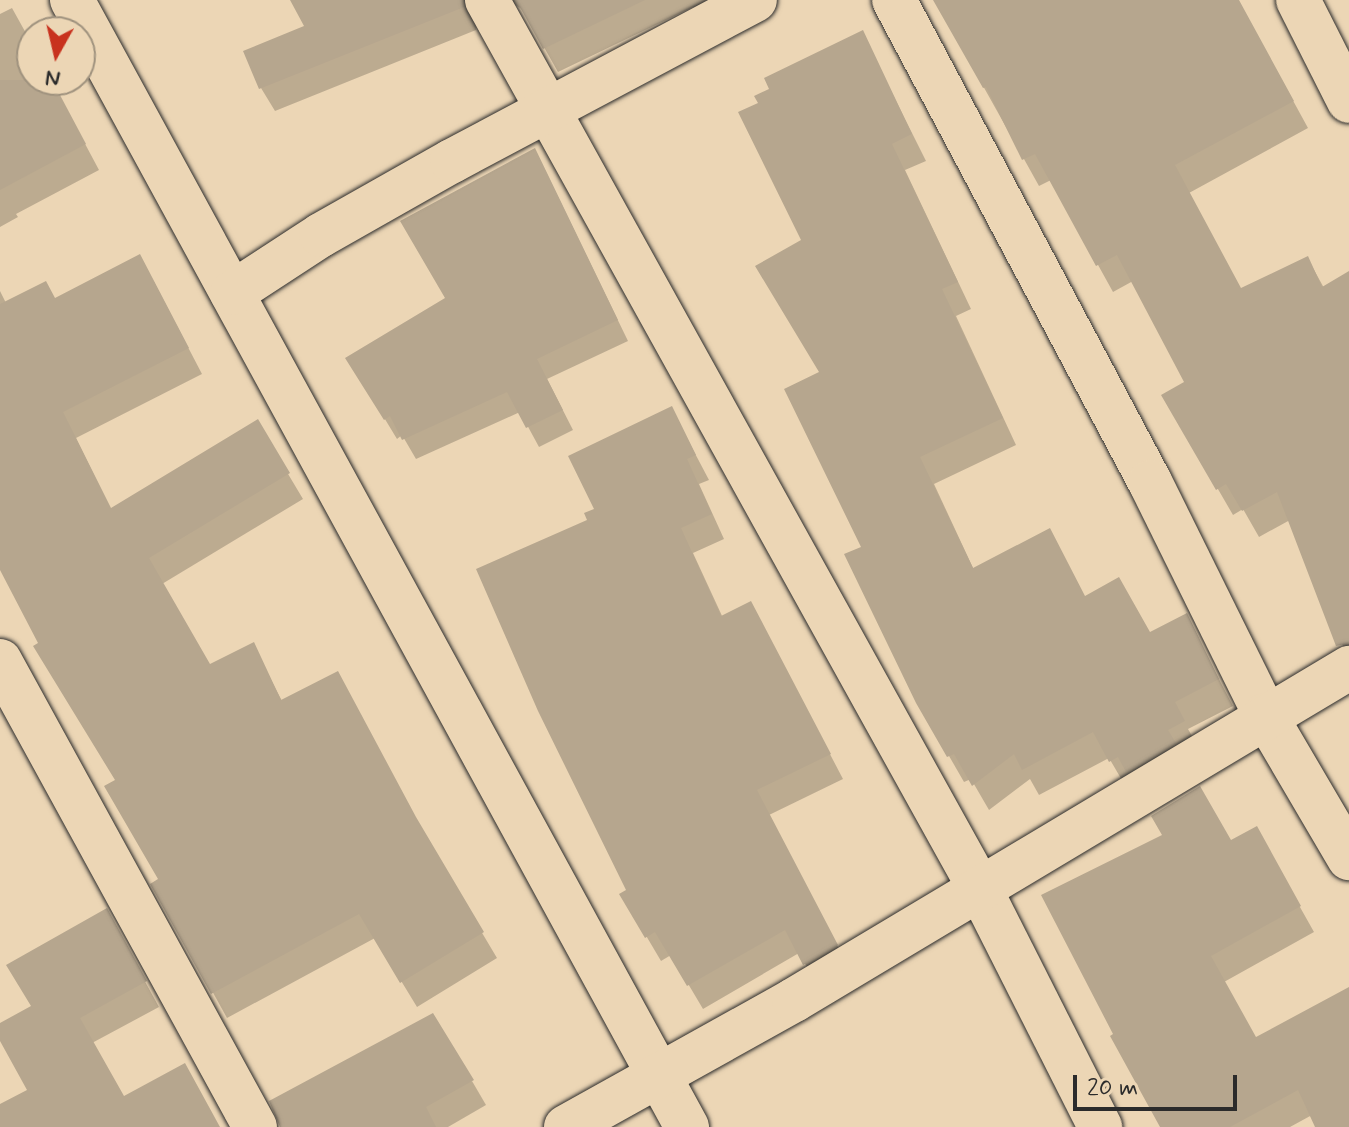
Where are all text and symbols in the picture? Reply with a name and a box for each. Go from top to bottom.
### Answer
north arrow [16,16,96,96]
text: N [44,63,62,93]
scale bar [1077,1059,1241,1109]
text: 20 m [1087,1073,1138,1104]

